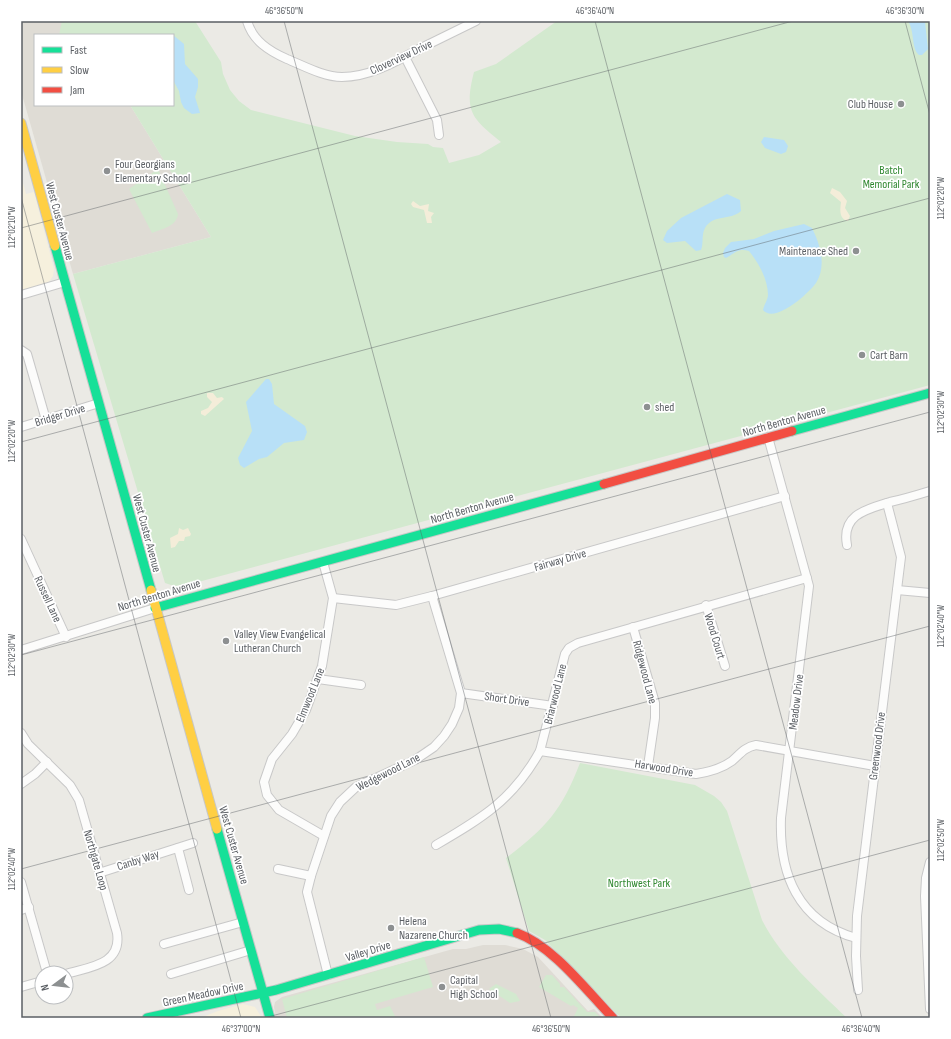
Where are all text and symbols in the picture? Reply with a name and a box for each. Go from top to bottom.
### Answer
text: 46°36'50"N [265,5,303,17]
text: 46°36'40"N [576,5,614,17]
text: 46°36'30"N [886,5,924,17]
legend [34,34,174,106]
street label: Cloverview Drive [368,36,435,78]
text: Fast [70,43,87,58]
text: Slow [70,63,89,78]
text: Jam [69,83,85,98]
place label: Club House [848,97,893,112]
marker: Club House [896,99,906,109]
place label: Four Georgians Elementary School [115,157,190,186]
park label: Batch Memorial Park [863,163,920,192]
marker: Four Georgians Elementary School [102,166,112,176]
text: 112°02'20"W [935,176,947,219]
street label: West Custer Avenue [42,180,77,262]
text: 112°02'10"W [6,206,18,248]
place label: Maintenace Shed [779,244,848,259]
marker: Maintenace Shed [851,246,861,256]
place label: Cart Barn [870,348,908,363]
marker: Cart Barn [857,350,867,360]
text: 112°02'30"W [935,390,947,433]
place label: shed [655,400,674,415]
street label: Bridger Drive [33,401,87,430]
marker: shed [642,402,652,412]
street label: North Benton Avenue [741,402,828,441]
text: 112°02'20"W [6,419,18,462]
street label: North Benton Avenue [429,489,516,528]
street label: West Custer Avenue [129,492,164,574]
street label: Fairway Drive [532,546,588,575]
street label: Russell Lane [30,574,65,625]
street label: North Benton Avenue [116,576,202,615]
text: 112°02'40"W [935,604,947,647]
street label: Wood Court [700,611,729,661]
place label: Valley View Evangelical Lutheran Church [234,627,325,656]
text: 112°02'30"W [6,633,18,676]
marker: Valley View Evangelical Lutheran Church [221,636,231,646]
street label: Ridgewood Lane [629,639,660,706]
street label: Briarwood Lane [541,662,570,726]
street label: Elmwood Lane [293,666,328,725]
street label: Meadow Drive [786,673,807,731]
street label: Short Drive [483,689,531,710]
street label: Greenwood Drive [866,711,889,781]
street label: Wedgewood Lane [354,750,423,795]
street label: Harwood Drive [634,756,694,781]
street label: West Custer Avenue [215,804,252,886]
text: 112°02'50"W [935,818,947,861]
street label: Northgate Loop [80,828,111,892]
text: 112°02'40"W [6,847,18,890]
street label: Canby Way [115,847,161,874]
park label: Northwest Park [608,876,671,891]
place label: Helena Nazarene Church [399,914,468,943]
marker: Helena Nazarene Church [386,923,396,933]
street label: Valley Drive [344,937,393,965]
north arrow [34,965,74,1005]
place label: Capital High School [450,973,497,1002]
street label: Green Meadow Drive [161,979,245,1010]
marker: Capital High School [437,982,447,992]
text: N [38,983,52,992]
text: 46°37'00"N [222,1023,260,1035]
text: 46°36'50"N [532,1023,570,1035]
text: 46°36'40"N [842,1023,880,1035]

